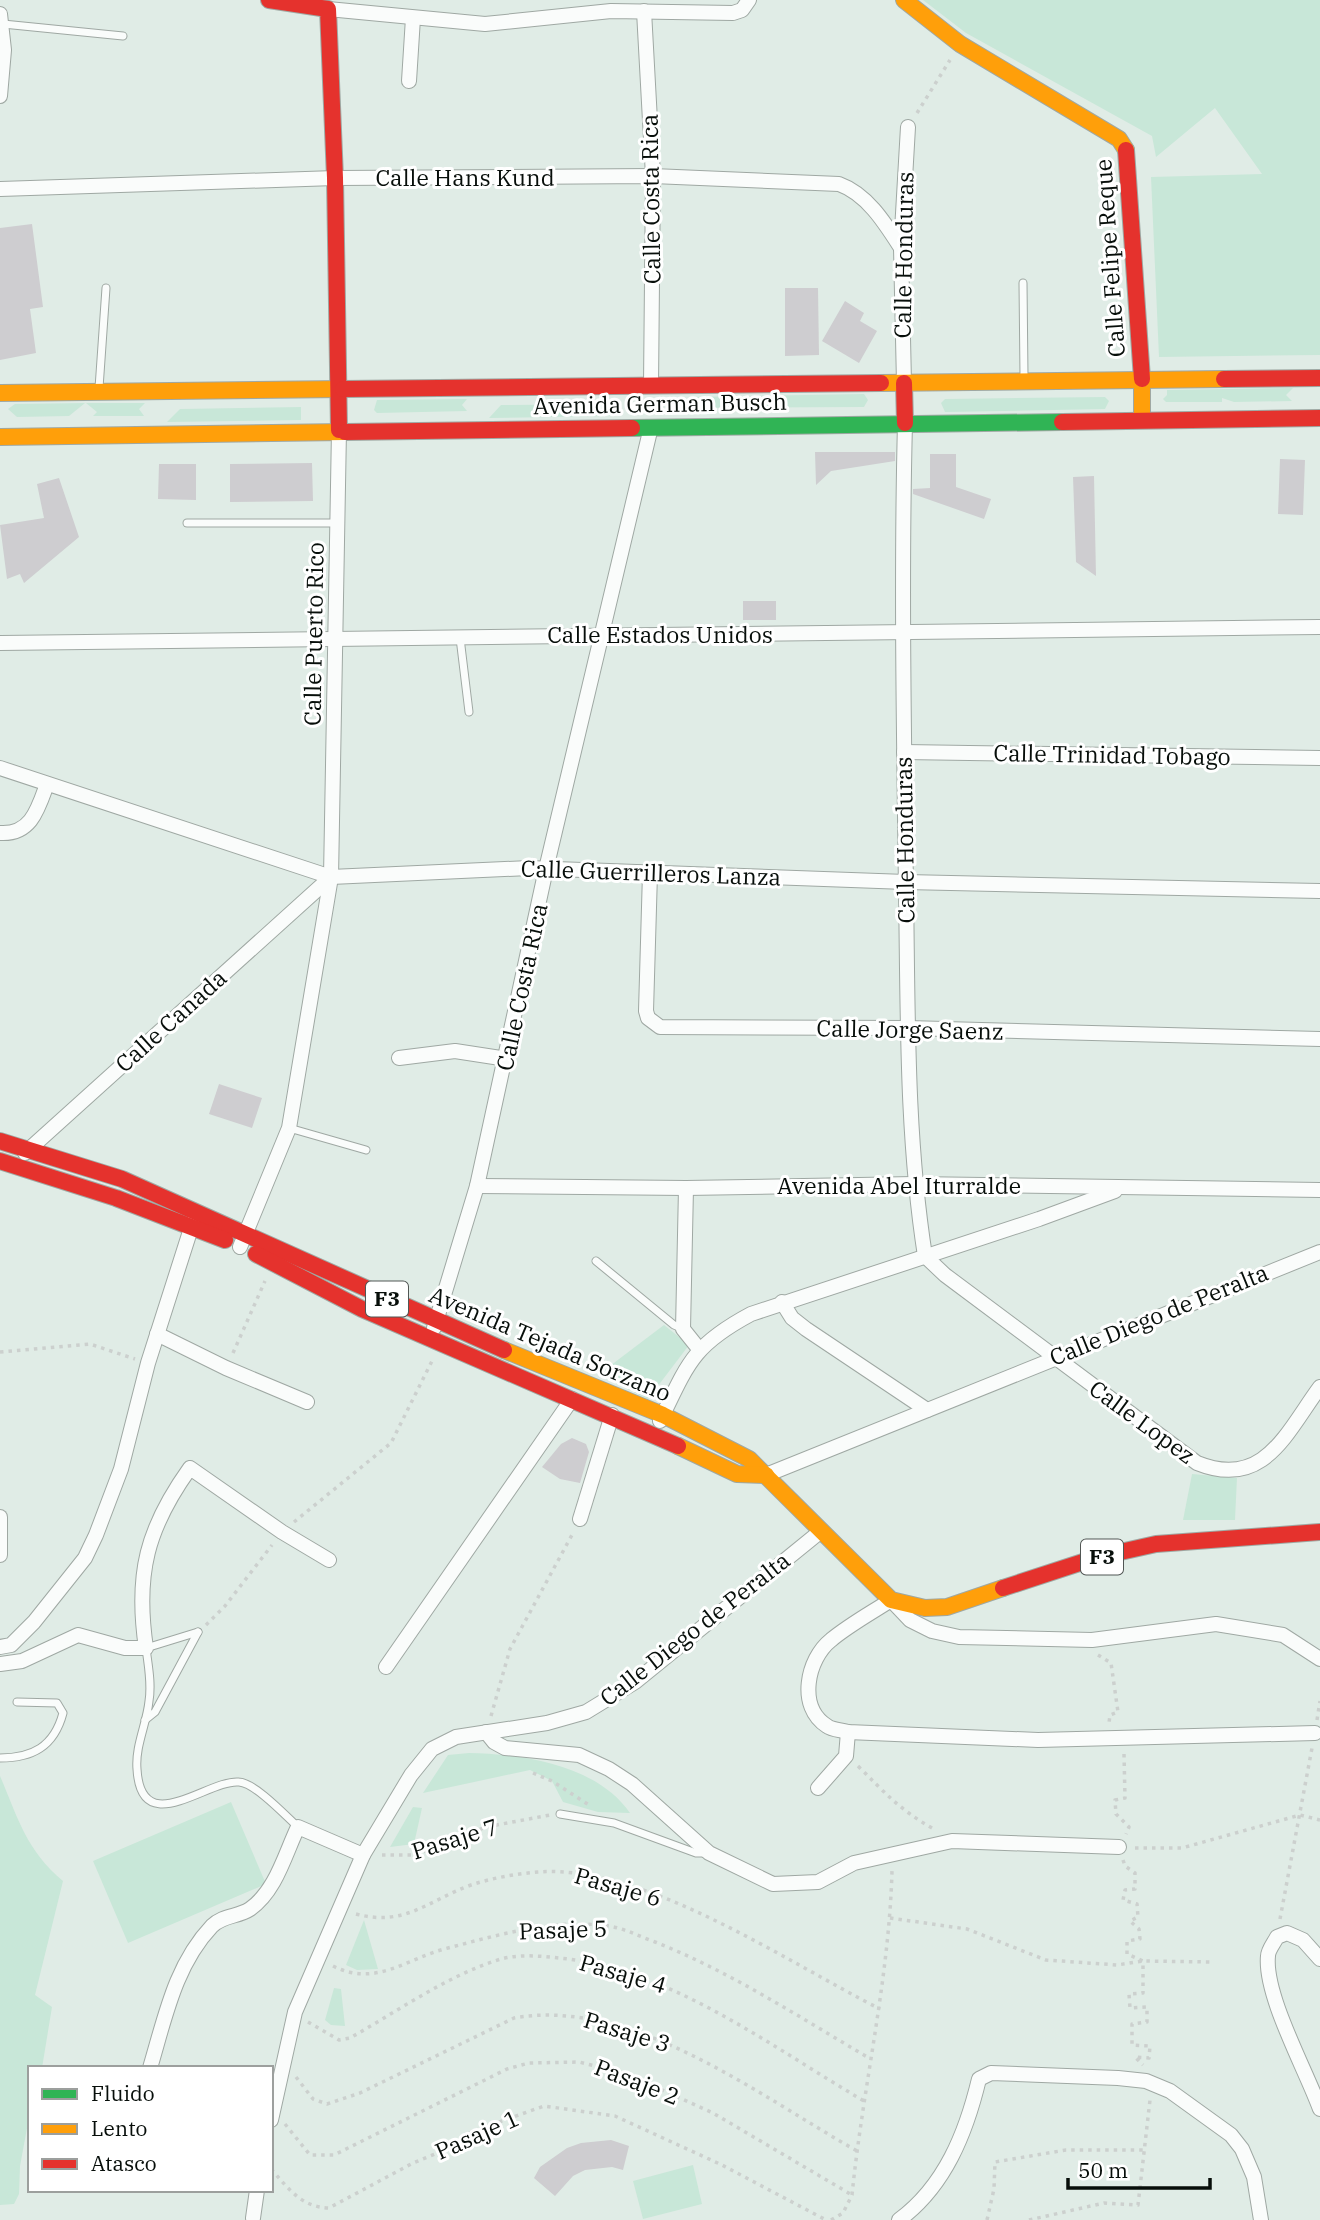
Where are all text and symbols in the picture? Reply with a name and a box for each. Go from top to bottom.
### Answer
street label: Calle Costa Rica [634,114,666,285]
street label: Calle Felipe Reque [1087,158,1131,358]
street label: Calle Hans Kund [375,162,555,192]
street label: Calle Honduras [887,171,919,339]
street label: Avenida German Busch [533,386,787,420]
street label: Calle Puerto Rico [296,542,330,726]
street label: Calle Estados Unidos [547,619,773,649]
street label: Calle Trinidad Tobago [993,737,1231,771]
street label: Calle Honduras [888,756,920,924]
street label: Calle Guerrilleros Lanza [520,852,782,892]
street label: Calle Costa Rica [489,900,553,1073]
street label: Calle Canada [108,962,232,1078]
street label: Calle Jorge Saenz [816,1012,1004,1046]
street label: Avenida Abel Iturralde [777,1170,1021,1200]
street label: Calle Diego de Peralta [1045,1256,1272,1372]
street label: Avenida Tejada Sorzano [425,1279,676,1408]
road number: F3 [366,1282,408,1316]
street label: Calle Lopez [1084,1373,1201,1470]
road number: F3 [1081,1540,1123,1574]
street label: Calle Diego de Peralta [593,1545,796,1712]
street label: Pasaje 7 [408,1811,502,1865]
street label: Pasaje 6 [571,1859,665,1913]
street label: Pasaje 5 [518,1912,608,1946]
street label: Pasaje 4 [576,1946,670,2000]
street label: Pasaje 3 [580,2004,674,2058]
street label: Pasaje 2 [591,2051,684,2111]
legend [28,2066,273,2192]
text: Fluido [91,2079,155,2107]
street label: Pasaje 1 [430,2102,523,2166]
text: Lento [91,2114,147,2142]
scale bar [1068,2146,1210,2190]
text: Atasco [91,2149,157,2177]
text: 50 m [1078,2156,1128,2184]

